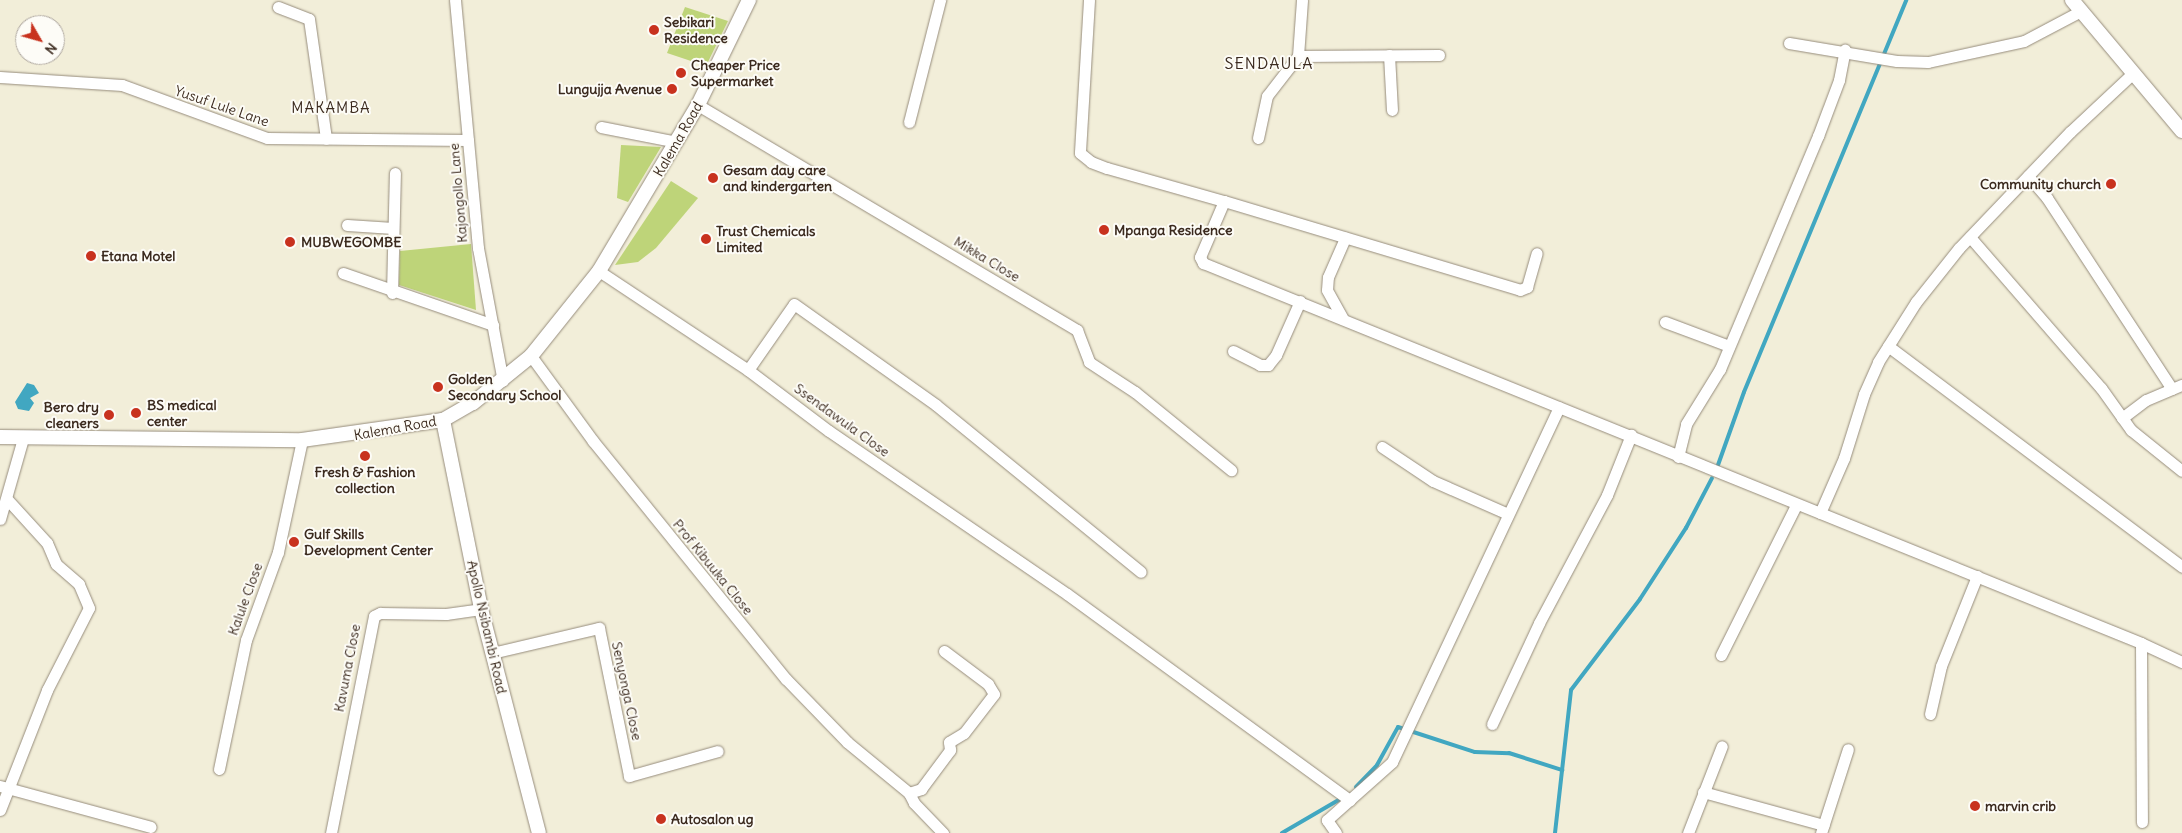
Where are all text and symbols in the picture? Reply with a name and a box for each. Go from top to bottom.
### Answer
place label: Sebikari Residence [664,14,728,46]
north arrow [15,15,65,65]
marker: Sebikari Residence [648,24,660,36]
text: N [41,39,61,58]
district label: SENDAULA [1224,53,1314,73]
place label: Cheaper Price Supermarket [691,57,780,90]
marker: Cheaper Price Supermarket [675,67,687,79]
place label: Lungujja Avenue [558,81,662,97]
street label: Yusuf Lule Lane [173,82,271,130]
marker: Lungujja Avenue [666,83,678,95]
district label: MAKAMBA [290,99,372,117]
street label: Kalema Road [650,99,706,179]
street label: Kajongollo Lane [445,142,471,244]
place label: Gesam day care and kindergarten [723,162,832,194]
marker: Gesam day care and kindergarten [707,172,719,184]
place label: Community church [1980,176,2101,192]
marker: Community church [2105,178,2117,190]
place label: Mpanga Residence [1114,222,1232,238]
place label: Trust Chemicals Limited [716,223,815,256]
marker: Mpanga Residence [1098,224,1110,236]
marker: Trust Chemicals Limited [700,233,712,245]
street label: Mikka Close [951,233,1023,285]
place label: MUBWEGOMBE [301,234,401,250]
marker: MUBWEGOMBE [283,235,297,249]
place label: Etana Motel [101,248,175,264]
marker: Etana Motel [85,250,97,262]
place label: Golden Secondary School [448,371,561,404]
street label: Ssendawula Close [791,380,893,460]
marker: Golden Secondary School [432,381,444,393]
place label: BS medical center [147,397,217,430]
place label: Bero dry cleaners [44,399,99,432]
marker: BS medical center [129,406,143,420]
marker: Bero dry cleaners [103,409,115,421]
street label: Kalema Road [352,412,438,444]
marker: Fresh & Fashion collection [359,450,371,462]
place label: Fresh & Fashion collection [315,464,415,497]
street label: Prof Kibuuka Close [669,516,757,618]
place label: Gulf Skills Development Center [304,526,433,558]
marker: Gulf Skills Development Center [288,536,300,548]
street label: Apollo Nsibambi Road [463,559,511,695]
street label: Kalule Close [224,560,266,638]
street label: Kavuma Close [330,623,364,713]
street label: Senyonga Close [608,640,646,742]
place label: marvin crib [1985,798,2056,814]
marker: marvin crib [1969,800,1981,812]
place label: Autosalon ug [671,811,753,827]
marker: Autosalon ug [655,813,667,825]

